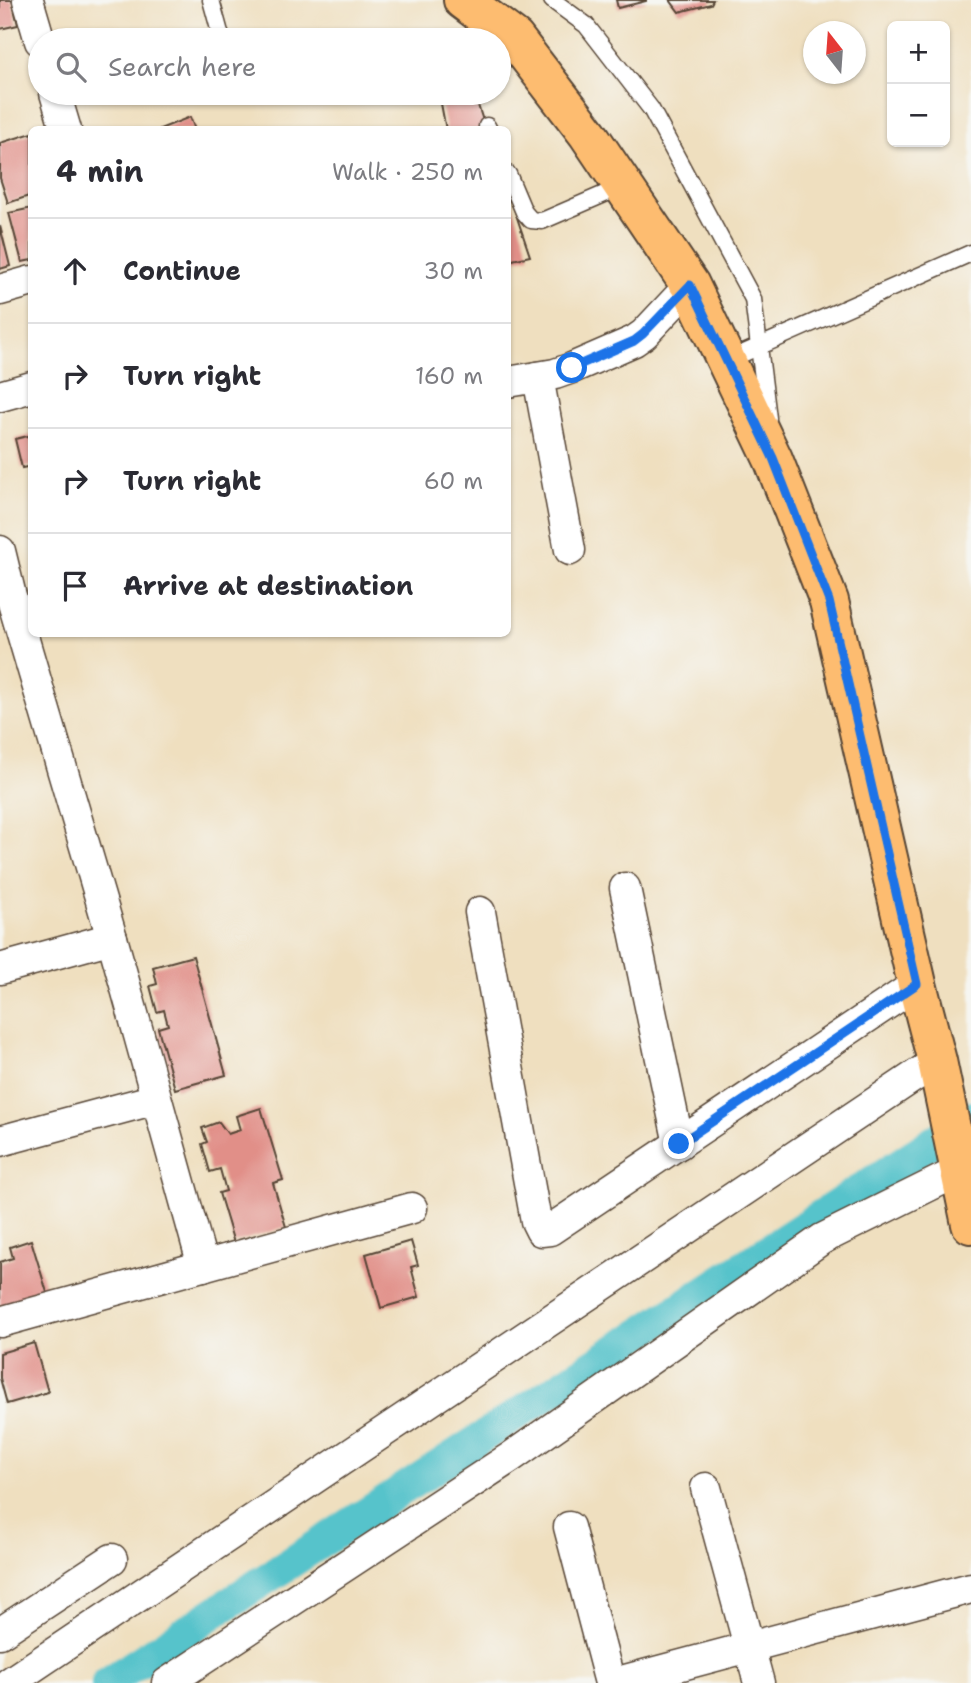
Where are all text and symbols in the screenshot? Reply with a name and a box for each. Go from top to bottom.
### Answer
north arrow [803,21,866,84]
map controls [887,21,950,147]
button: + [887,21,950,84]
search box [28,28,511,105]
icon: search [52,48,90,86]
text: Search here [108,49,257,84]
button: − [887,84,950,147]
text: 4 min [56,151,143,192]
text: Walk · 250 m [332,157,483,187]
icon: ahead [56,252,94,290]
text: Continue [123,253,241,288]
text: 30 m [424,256,483,286]
route start [556,352,587,383]
icon: right [56,357,94,395]
text: Turn right [123,358,261,393]
text: 160 m [415,361,483,391]
icon: right [56,462,94,500]
text: Turn right [123,463,261,498]
text: 60 m [424,466,483,496]
icon: arrive [56,567,94,605]
text: Arrive at destination [123,568,413,603]
route end [663,1128,694,1159]

